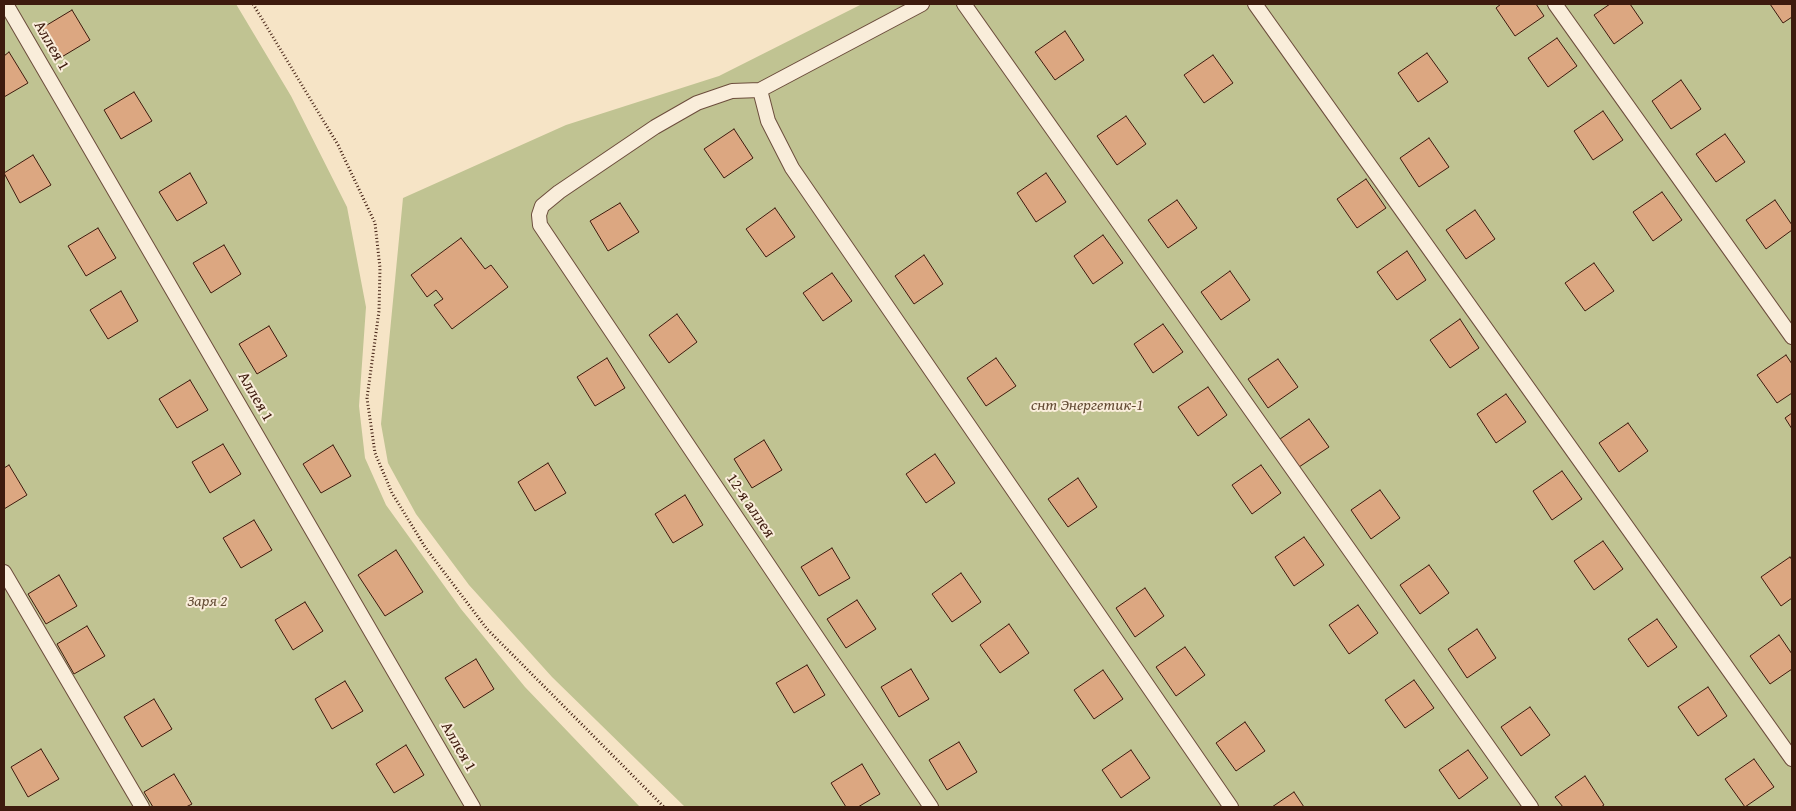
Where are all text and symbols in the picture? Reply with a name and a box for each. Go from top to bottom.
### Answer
street label: Аллея 1 [29,18,73,74]
street label: Аллея 1 [233,369,277,425]
park label: снт Энергетик-1 [1031,396,1143,416]
street label: 12-я аллея [722,470,778,542]
park label: Заря 2 [187,592,227,612]
street label: Аллея 1 [436,719,480,775]

